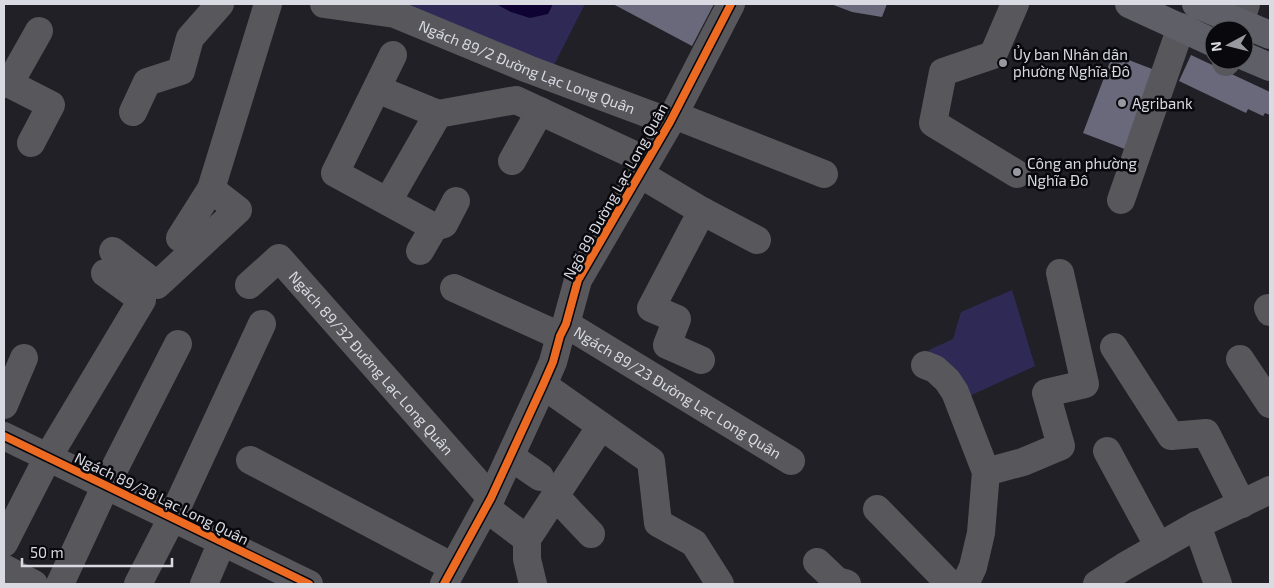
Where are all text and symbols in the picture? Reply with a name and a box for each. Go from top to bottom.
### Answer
street label: Ngách 89/2 Đường Lạc Long Quân [416,16,638,117]
north arrow [1204,20,1254,70]
text: N [1207,41,1225,53]
place label: Ủy ban Nhân dân phường Nghĩa Đô [1013,44,1130,80]
marker: Ủy ban Nhân dân phường Nghĩa Đô [997,57,1009,69]
place label: Agribank [1132,94,1193,112]
marker: Agribank [1116,97,1128,109]
street label: Ngõ 89 Đường Lạc Long Quân [559,100,672,283]
place label: Công an phường Nghĩa Đô [1027,154,1138,189]
marker: Công an phường Nghĩa Đô [1011,166,1023,178]
street label: Ngách 89/32 Đường Lạc Long Quân [286,267,457,458]
street label: Ngách 89/23 Đường Lạc Long Quân [571,322,785,462]
street label: Ngách 89/38 Lạc Long Quân [72,448,252,549]
scale bar [22,536,172,568]
text: 50 m [30,543,64,561]

